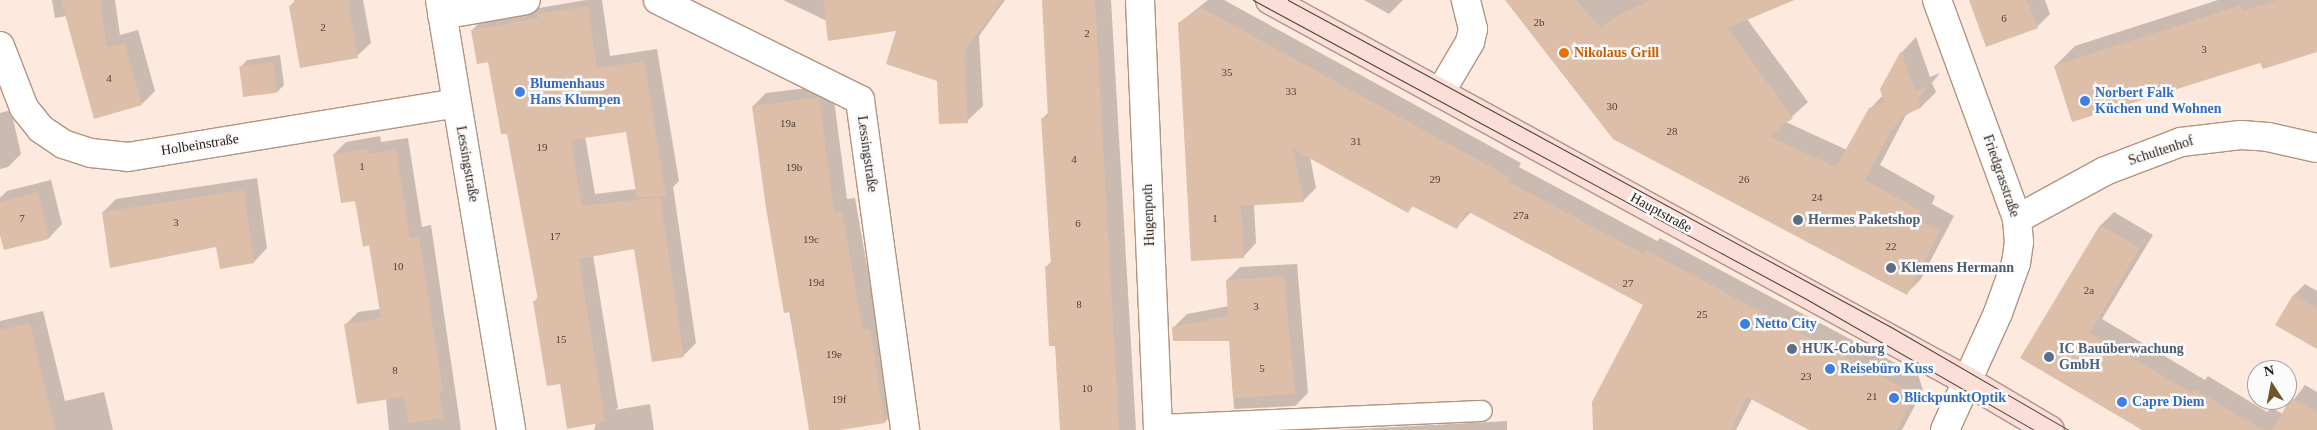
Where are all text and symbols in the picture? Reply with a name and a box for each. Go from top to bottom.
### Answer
house number: 6 [2001,11,2007,25]
house number: 2b [1534,15,1545,29]
house number: 2 [320,20,326,34]
house number: 2 [1084,26,1090,40]
house number: 3 [2201,42,2207,56]
place label: Nikolaus Grill [1574,45,1659,61]
marker: Nikolaus Grill [1558,47,1570,59]
house number: 35 [1222,65,1232,79]
house number: 4 [106,71,112,85]
place label: Blumenhaus Hans Klumpen [530,76,621,108]
house number: 33 [1285,84,1296,98]
place label: Norbert Falk Küchen und Wohnen [2095,85,2222,118]
marker: Blumenhaus Hans Klumpen [514,86,526,98]
marker: Norbert Falk Küchen und Wohnen [2079,95,2091,107]
house number: 30 [1606,99,1618,113]
street label: Lessingstraße [853,115,881,193]
house number: 19a [780,116,796,130]
house number: 28 [1666,124,1678,138]
street label: Lessingstraße [452,125,482,203]
street label: Holbeinstraße [160,131,240,159]
street label: Friedgrasstraße [1979,132,2023,220]
street label: Schultenhof [2126,133,2196,169]
house number: 31 [1350,134,1362,148]
house number: 19 [536,140,548,154]
house number: 4 [1071,152,1077,166]
house number: 1 [359,159,365,173]
house number: 19b [786,160,802,174]
house number: 29 [1430,172,1440,186]
house number: 26 [1738,172,1750,186]
street label: Hugenpoth [1140,184,1158,246]
street label: Hauptstraße [1627,189,1695,237]
house number: 24 [1811,190,1822,204]
house number: 27a [1513,208,1529,222]
house number: 7 [19,211,25,225]
house number: 1 [1212,211,1218,225]
place label: Hermes Paketshop [1808,212,1920,228]
marker: Hermes Paketshop [1792,214,1804,226]
house number: 3 [173,215,179,229]
house number: 6 [1075,216,1081,230]
house number: 17 [550,229,560,243]
house number: 19c [803,232,819,246]
house number: 22 [1885,239,1896,253]
house number: 10 [392,259,403,273]
place label: Klemens Hermann [1901,260,2014,276]
marker: Klemens Hermann [1885,262,1897,274]
house number: 19d [808,275,824,289]
house number: 27 [1622,276,1634,290]
house number: 2a [2084,283,2094,297]
house number: 8 [1076,297,1082,311]
house number: 3 [1253,299,1259,313]
house number: 25 [1696,307,1708,321]
place label: Netto City [1755,316,1817,332]
marker: Netto City [1739,318,1751,330]
house number: 15 [556,332,566,346]
place label: HUK-Coburg [1802,341,1884,357]
place label: IC Bauüberwachung GmbH [2059,341,2184,374]
marker: HUK-Coburg [1786,343,1798,355]
house number: 19e [826,347,842,361]
marker: IC Bauüberwachung GmbH [2043,351,2055,363]
north arrow [2247,360,2297,410]
house number: 5 [1259,361,1265,375]
place label: Reisebüro Kuss [1840,361,1933,377]
text: N [2263,362,2276,379]
house number: 8 [392,363,398,377]
marker: Reisebüro Kuss [1824,363,1836,375]
house number: 23 [1800,369,1812,383]
house number: 10 [1082,381,1092,395]
house number: 21 [1866,389,1878,403]
place label: BlickpunktOptik [1904,390,2006,406]
house number: 19f [832,392,846,406]
marker: BlickpunktOptik [1888,392,1900,404]
place label: Capre Diem [2132,394,2204,410]
marker: Capre Diem [2116,396,2128,408]

